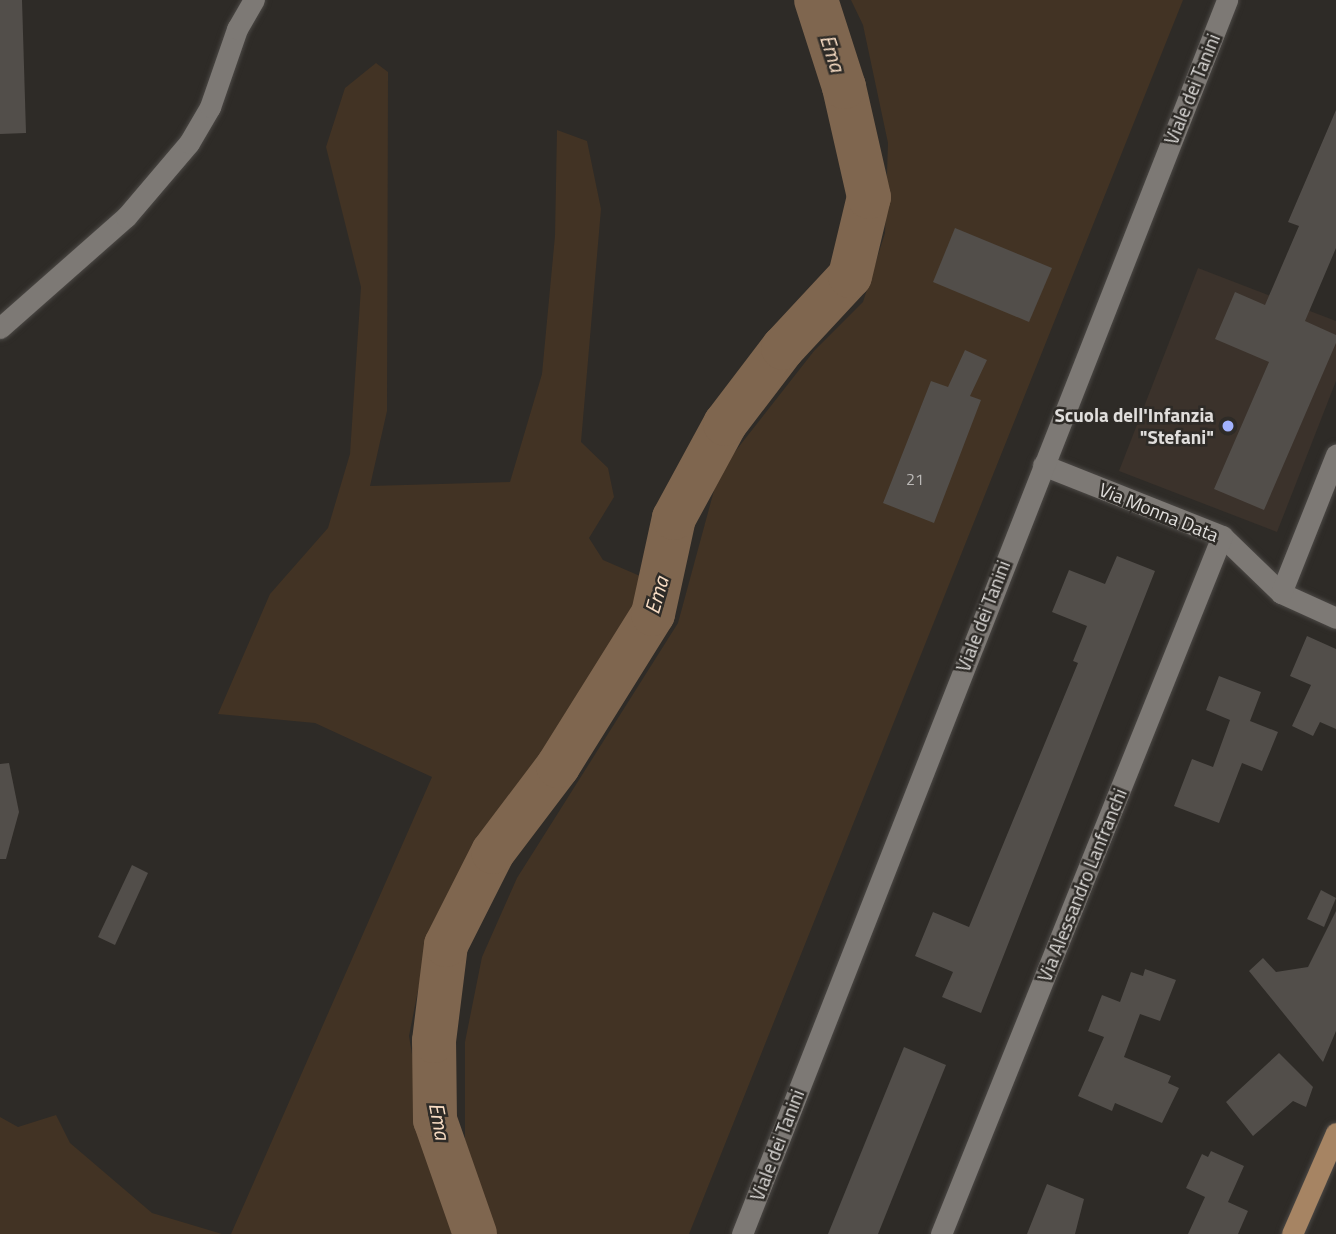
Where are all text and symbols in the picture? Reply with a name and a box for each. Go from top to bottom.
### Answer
street label: Viale dei Tanini [1159,30,1225,148]
water label: Ema [815,31,851,75]
place label: Scuola dell'Infanzia "Stefani" [1054,404,1214,448]
marker: Scuola dell'Infanzia "Stefani" [1220,418,1236,434]
house number: 21 [906,469,924,489]
street label: Via Monna Data [1096,478,1222,546]
street label: Viale dei Tanini [951,557,1015,675]
water label: Ema [639,574,673,616]
street label: Via Alessandro Lanfranchi [1033,785,1131,985]
street label: Viale dei Tanini [745,1086,809,1204]
water label: Ema [424,1100,456,1142]

